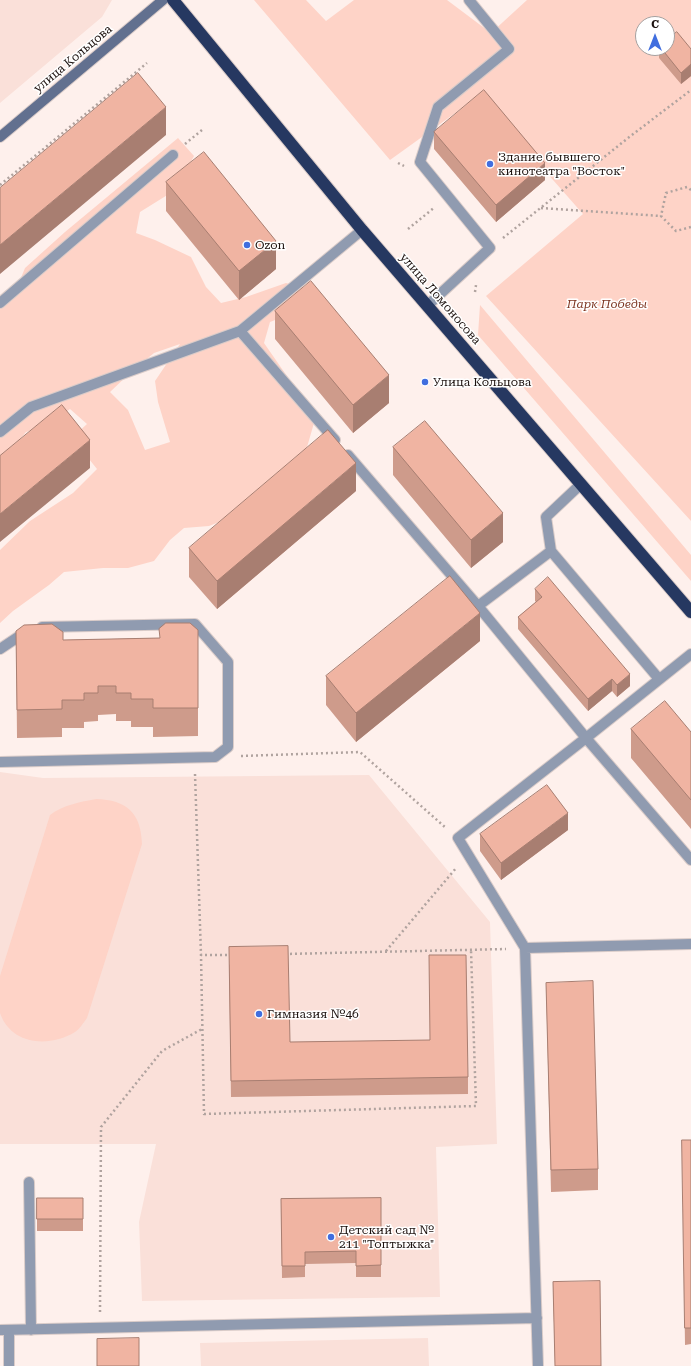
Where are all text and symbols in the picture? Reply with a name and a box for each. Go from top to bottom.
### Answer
north arrow [635,16,675,56]
text: С [651,18,659,31]
street label: улица Кольцова [31,22,115,96]
place label: Здание бывшего кинотеатра "Восток" [498,150,625,178]
marker: Здание бывшего кинотеатра "Восток" [485,159,495,169]
place label: Ozon [255,238,285,252]
marker: Ozon [242,240,252,250]
street label: улица Ломоносова [397,250,483,348]
park label: Парк Победы [567,297,647,311]
place label: Улица Кольцова [433,375,531,389]
marker: Улица Кольцова [420,377,430,387]
place label: Гимназия №46 [267,1007,359,1021]
marker: Гимназия №46 [254,1009,264,1019]
place label: Детский сад № 211 "Топтыжка" [339,1223,434,1251]
marker: Детский сад № 211 "Топтыжка" [326,1232,336,1242]

